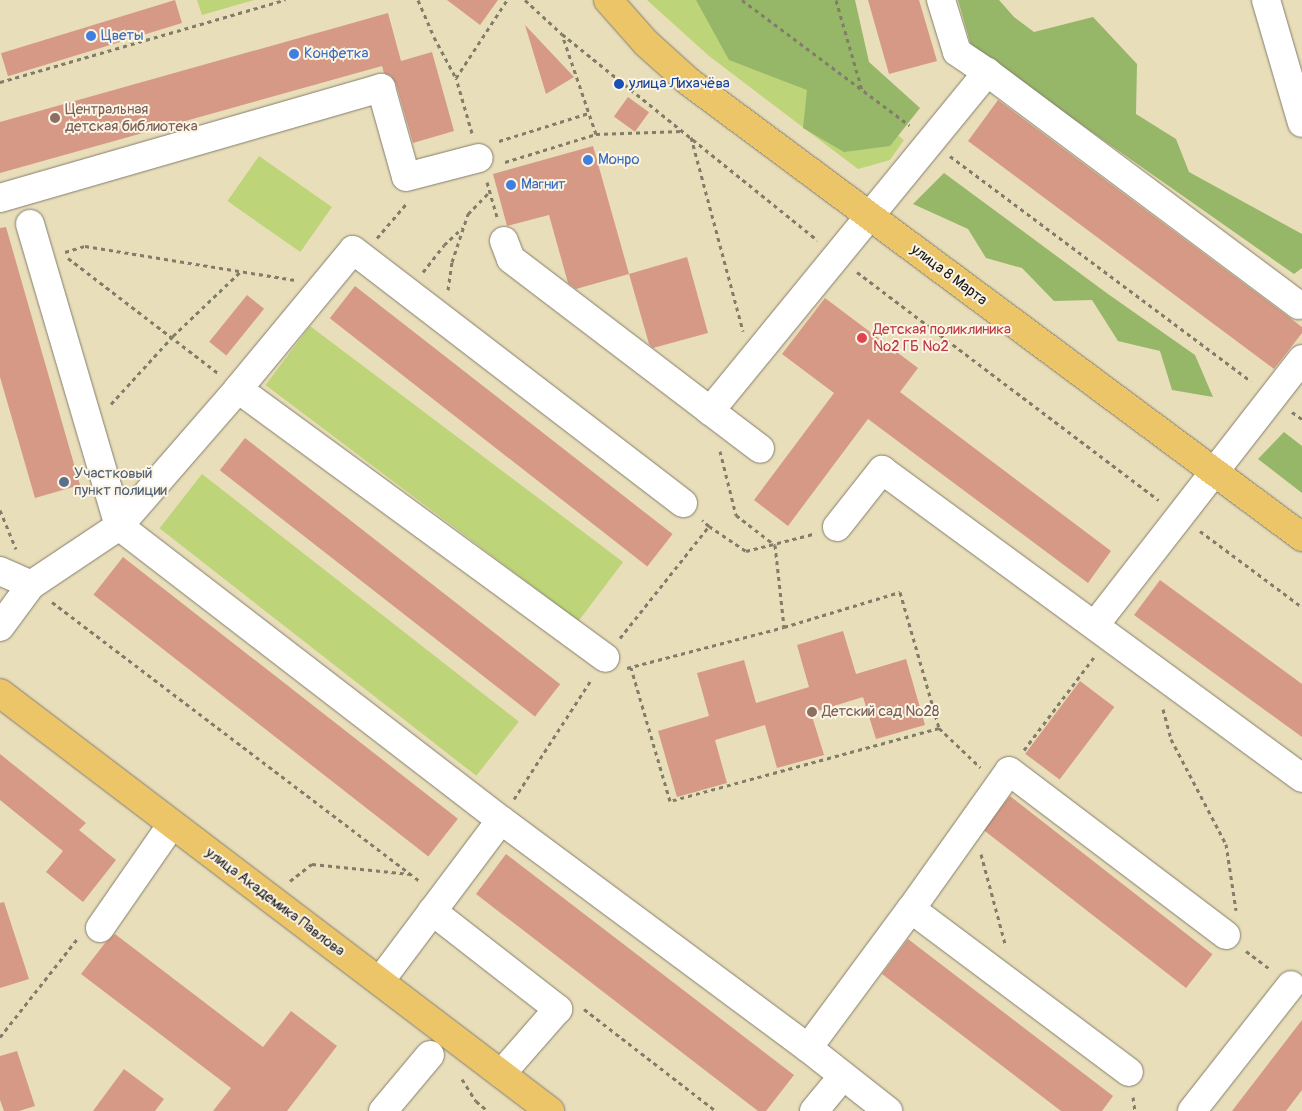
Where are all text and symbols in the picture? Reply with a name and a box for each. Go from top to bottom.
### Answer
place label: Цветы [101,27,144,45]
marker: Цветы [85,30,97,42]
place label: Конфетка [304,45,368,63]
marker: Конфетка [288,48,300,60]
place label: улица Лихачёва [629,75,730,93]
marker: улица Лихачёва [613,78,625,90]
place label: Центральная детская библиотека [65,100,198,135]
marker: Центральная детская библиотека [49,112,61,124]
place label: Монро [598,151,639,169]
marker: Монро [582,154,594,166]
place label: Магнит [521,176,566,194]
marker: Магнит [505,179,517,191]
street label: улица 8 Марта [907,241,991,309]
place label: Детская поликлиника №2 ГБ №2 [873,320,1011,355]
marker: Детская поликлиника №2 ГБ №2 [855,331,869,345]
place label: Участковый пункт полиции [74,464,167,499]
marker: Участковый пункт полиции [58,476,70,488]
place label: Детский сад №28 [822,703,939,721]
marker: Детский сад №28 [806,706,818,718]
street label: улица Академика Павлова [202,844,348,960]

